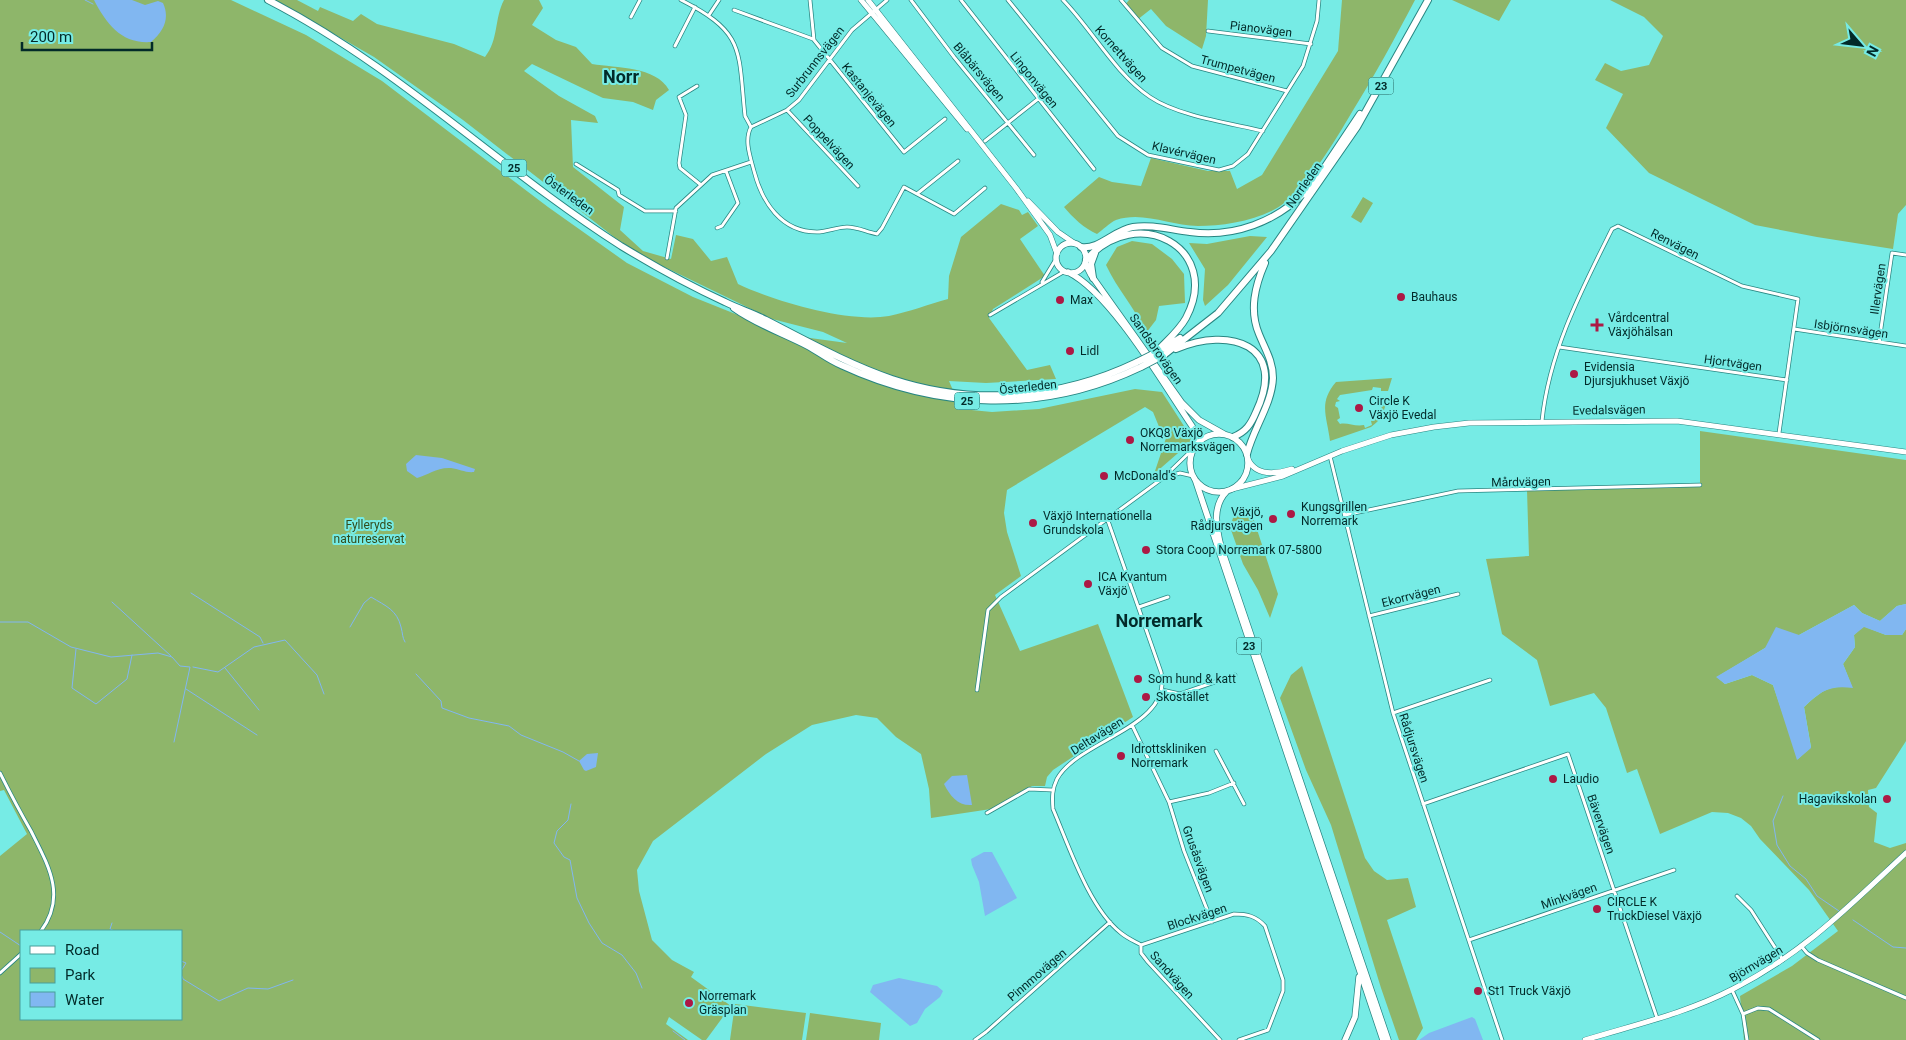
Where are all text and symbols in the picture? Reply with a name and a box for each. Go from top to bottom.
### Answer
street label: Pianovägen [1229,18,1293,40]
scale bar [22,20,152,52]
north arrow [1836,20,1886,70]
street label: Kornettvägen [1092,23,1150,85]
street label: Surbrunnsvägen [783,24,847,100]
text: 200 m [30,28,72,46]
street label: Blåbärsvägen [950,40,1008,104]
text: N [1863,43,1882,59]
street label: Lingonvägen [1007,49,1061,111]
street label: Trumpetvägen [1199,52,1277,86]
street label: Kastanjevägen [839,60,899,130]
district label: Norr [603,66,639,87]
road number: 23 [1368,78,1394,94]
street label: Poppelvägen [800,112,858,172]
street label: Klavérvägen [1151,139,1217,167]
street label: Norrleden [1283,159,1325,211]
road number: 25 [502,160,526,177]
street label: Österleden [541,172,597,218]
street label: Renvägen [1648,226,1702,262]
street label: Illervägen [1867,262,1889,316]
place label: Bauhaus [1411,290,1458,304]
marker: Bauhaus [1395,291,1407,303]
place label: Max [1070,293,1093,307]
marker: Max [1054,294,1066,306]
street label: Sandsbrovägen [1127,311,1185,387]
place label: Vårdcentral Växjöhälsan [1608,311,1673,339]
street label: Isbjörnsvägen [1813,317,1889,341]
marker: Vårdcentral Växjöhälsan [1590,318,1604,332]
place label: Lidl [1080,344,1099,358]
marker: Lidl [1064,345,1076,357]
street label: Hjortvägen [1703,352,1763,374]
place label: Evidensia Djursjukhuset Växjö [1584,360,1690,388]
marker: Evidensia Djursjukhuset Växjö [1568,368,1580,380]
street label: Österleden [998,376,1057,397]
road number: 25 [954,392,980,410]
place label: Circle K Växjö Evedal [1369,394,1437,422]
marker: Circle K Växjö Evedal [1353,402,1365,414]
street label: Evedalsvägen [1572,402,1646,418]
place label: OKQ8 Växjö Norremarksvägen [1140,426,1235,454]
marker: OKQ8 Växjö Norremarksvägen [1124,434,1136,446]
place label: McDonald's [1114,469,1176,483]
marker: McDonald's [1098,470,1110,482]
street label: Mårdvägen [1491,474,1551,490]
place label: Kungsgrillen Norremark [1301,500,1367,528]
place label: Växjö, Rådjursvägen [1191,505,1263,533]
marker: Kungsgrillen Norremark [1285,508,1297,520]
place label: Växjö Internationella Grundskola [1043,509,1152,537]
marker: Växjö, Rådjursvägen [1267,513,1279,525]
marker: Växjö Internationella Grundskola [1027,517,1039,529]
park label: Fylleryds naturreservat [334,518,405,546]
place label: Stora Coop Norremark 07-5800 [1156,543,1322,557]
marker: Stora Coop Norremark 07-5800 [1140,544,1152,556]
place label: ICA Kvantum Växjö [1098,570,1167,598]
marker: ICA Kvantum Växjö [1082,578,1094,590]
street label: Ekorrvägen [1380,582,1442,610]
district label: Norremark [1115,610,1203,631]
road number: 23 [1236,637,1262,654]
place label: Som hund & katt [1148,672,1236,686]
marker: Som hund & katt [1132,673,1144,685]
place label: Skostället [1156,690,1209,704]
marker: Skostället [1140,691,1152,703]
street label: Rådjursvägen [1396,711,1432,785]
street label: Deltavägen [1068,714,1126,758]
place label: Idrottskliniken Norremark [1131,742,1206,770]
marker: Idrottskliniken Norremark [1115,750,1127,762]
place label: Laudio [1563,772,1599,786]
marker: Laudio [1547,773,1559,785]
street label: Bävervägen [1584,792,1618,856]
place label: Hagavikskolan [1799,792,1877,806]
marker: Hagavikskolan [1881,793,1893,805]
street label: Grusåsvägen [1179,824,1217,894]
street label: Minkvägen [1539,880,1599,912]
place label: CIRCLE K TruckDiesel Växjö [1607,895,1702,923]
street label: Blockvägen [1166,901,1228,933]
marker: CIRCLE K TruckDiesel Växjö [1591,903,1603,915]
legend [20,930,182,1020]
text: Road [65,941,99,959]
street label: Björnvägen [1727,943,1785,985]
street label: Pinnmovägen [1005,946,1069,1004]
street label: Sandvägen [1147,948,1197,1002]
text: Park [65,966,96,984]
place label: St1 Truck Växjö [1488,984,1571,998]
marker: St1 Truck Växjö [1472,985,1484,997]
place label: Norremark Gräsplan [699,989,757,1017]
text: Water [65,991,104,1009]
marker: Norremark Gräsplan [683,997,695,1009]

